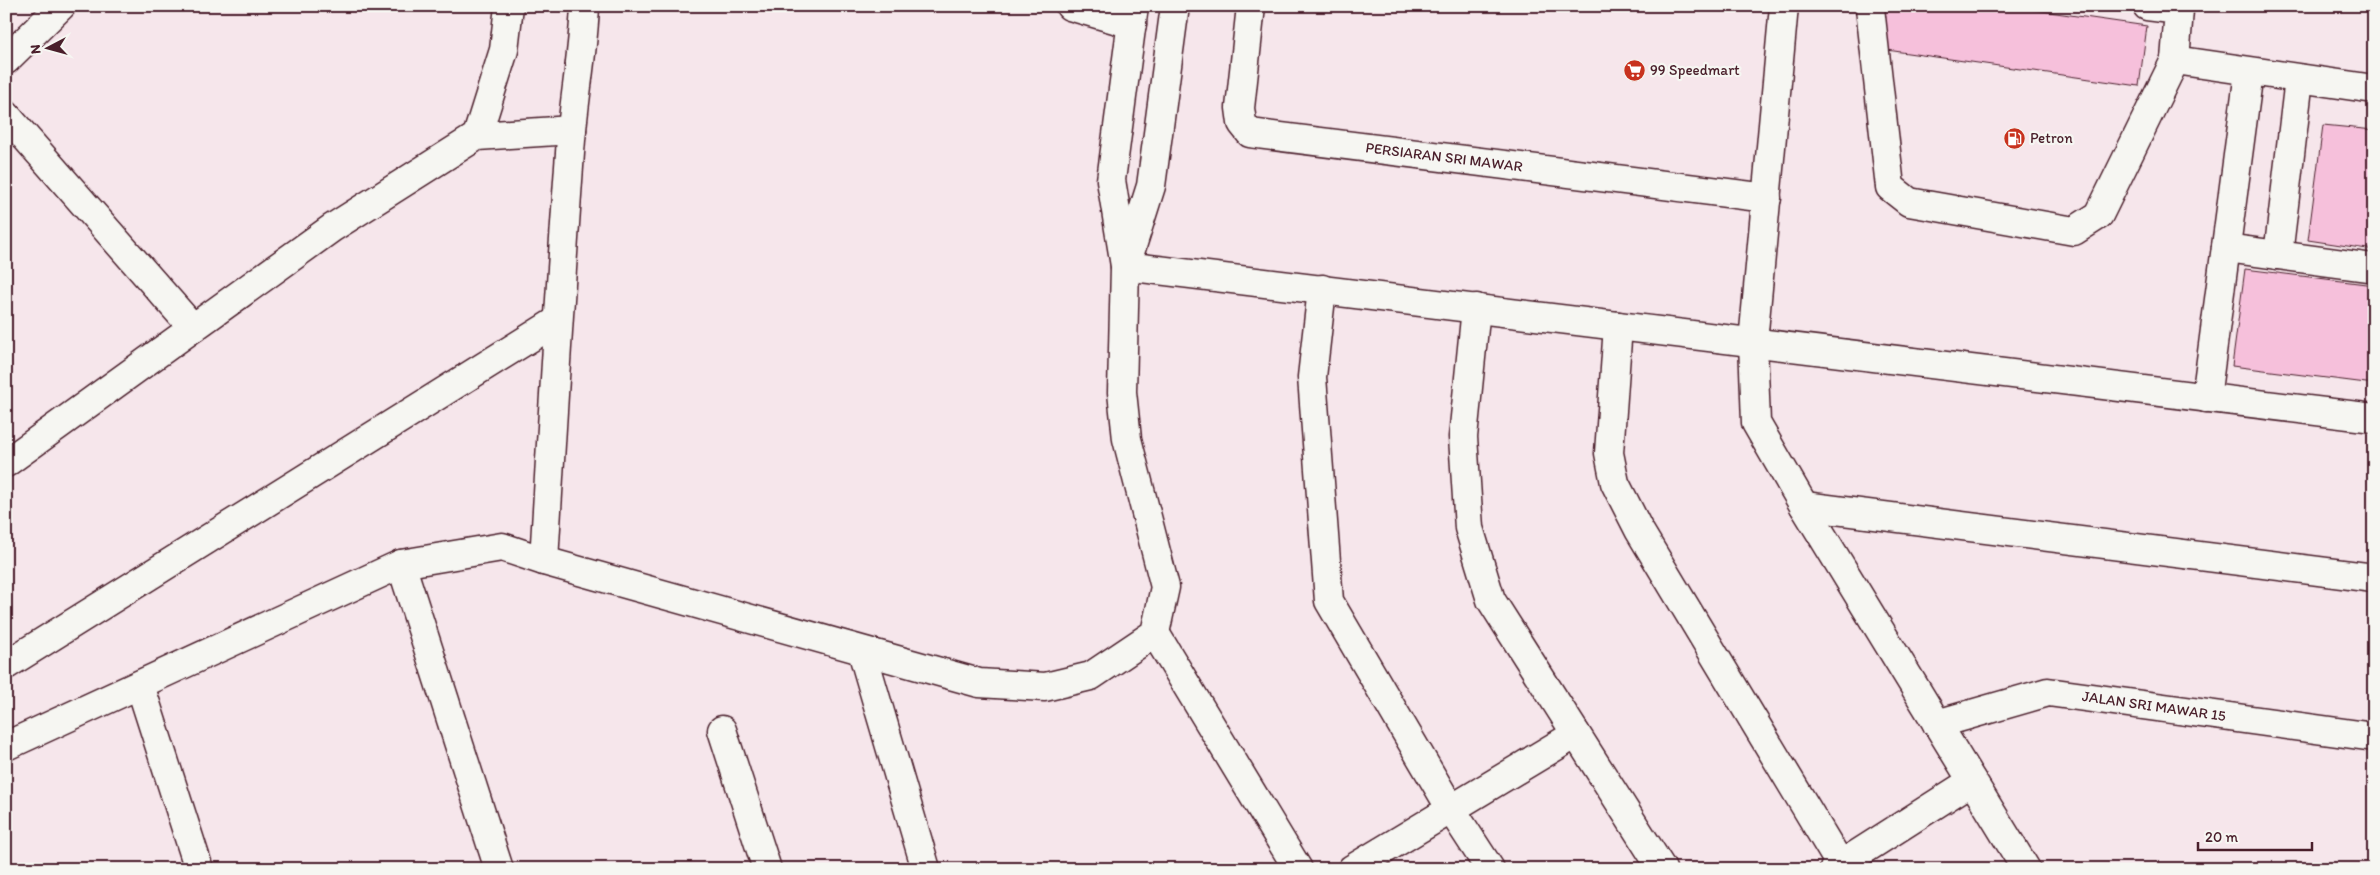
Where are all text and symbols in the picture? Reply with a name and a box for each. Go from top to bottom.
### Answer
north arrow [22,22,72,72]
text: N [27,44,45,55]
supermarket icon: 99 Speedmart [1622,58,1646,82]
place label: 99 Speedmart [1650,61,1740,79]
fuel station icon: Petron [2002,126,2026,150]
place label: Petron [2030,129,2073,147]
street label: PERSIARAN SRI MAWAR [1364,138,1524,176]
street label: JALAN SRI MAWAR 15 [2081,687,2227,725]
scale bar [2198,820,2311,852]
text: 20 m [2205,828,2239,846]

